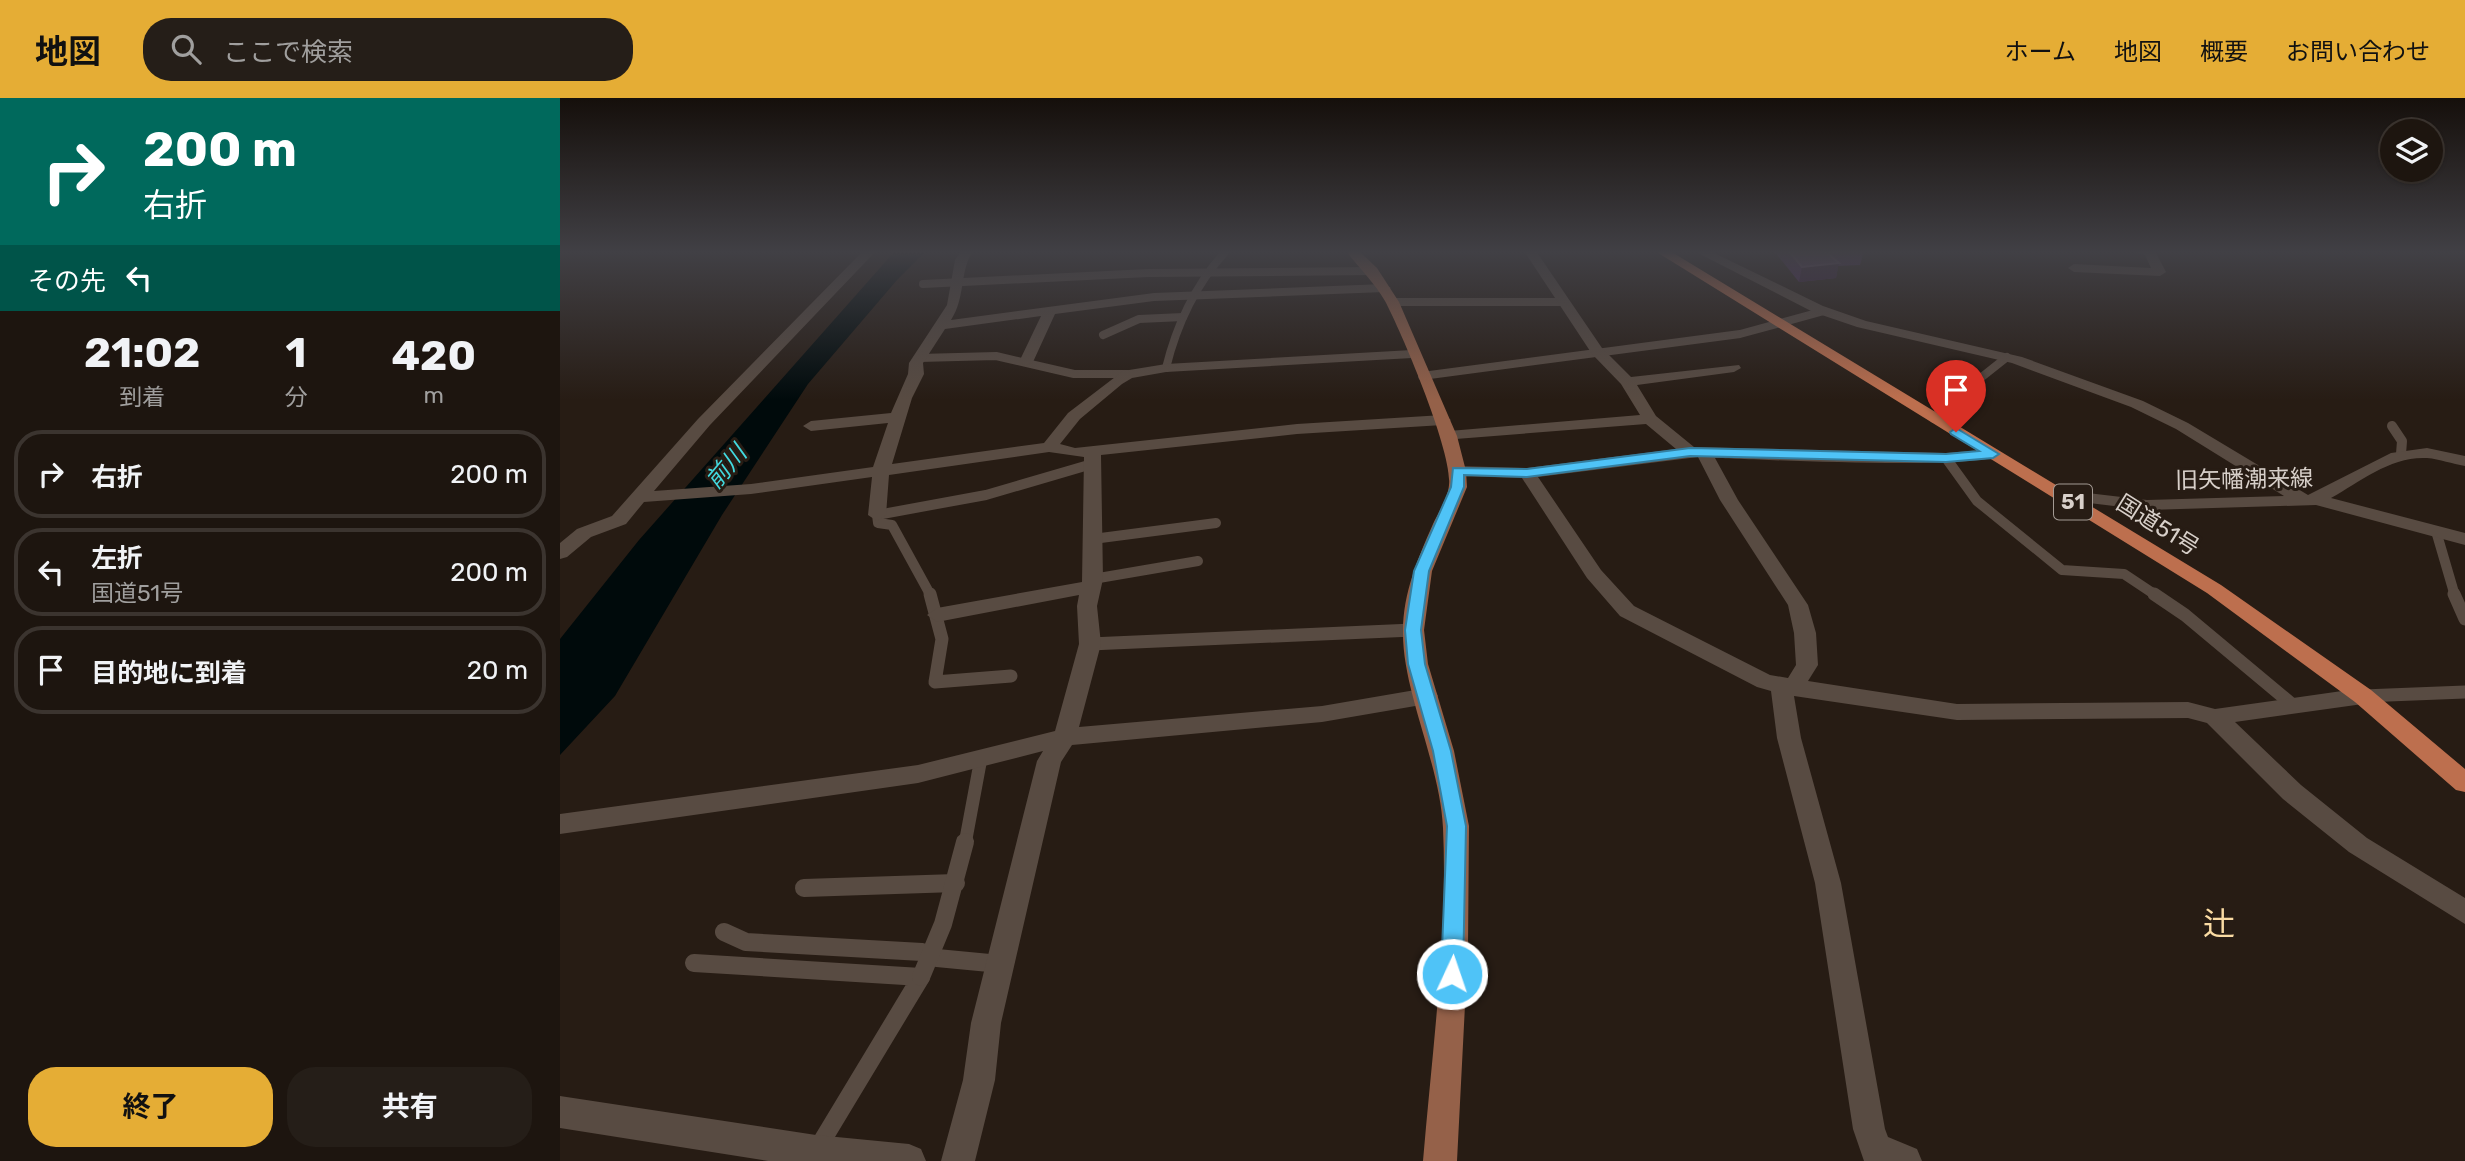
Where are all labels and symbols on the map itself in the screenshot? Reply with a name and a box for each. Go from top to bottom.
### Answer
pin [1926,360,1986,432]
water label: 前川 [700,437,754,494]
street label: 旧矢幡潮来線 [2175,464,2313,494]
road number: 51 [2054,484,2092,520]
street label: 国道51号 [2112,489,2204,561]
district label: 辻 [2203,905,2235,943]
position arrow [1415,937,1489,1011]

